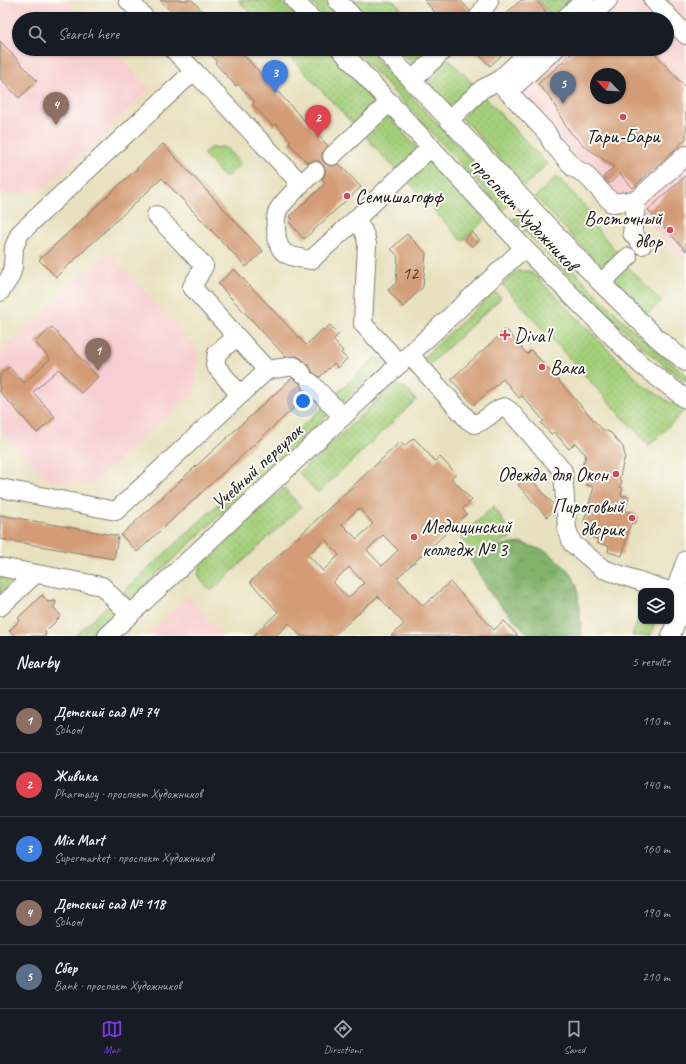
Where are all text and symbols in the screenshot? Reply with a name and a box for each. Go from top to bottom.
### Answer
search box [12,12,674,56]
icon: search [26,23,48,45]
text: Search here [58,25,119,44]
pin: 3 [262,60,288,93]
north arrow [590,68,626,104]
pin: 5 [550,71,576,104]
pin: 4 [43,92,69,125]
pin: 2 [305,105,331,138]
marker: Тари-Бари [618,112,628,122]
place label: Тари-Бари [586,124,661,149]
street label: проспект Художников [465,152,585,278]
place label: Семишагофф [355,184,445,209]
marker: Семишагофф [342,191,352,201]
place label: Восточный двор [584,206,664,254]
marker: Восточный двор [665,225,675,235]
house number: 12 [402,262,420,284]
place label: Diva'l [514,323,554,348]
marker: Diva'l [499,329,511,341]
pin: 1 [85,338,111,371]
place label: Вака [550,355,586,380]
marker: Вака [537,362,547,372]
your location [293,391,313,411]
street label: Учебный переулок [206,417,309,515]
place label: Одежда для Окон [498,462,610,487]
marker: Одежда для Окон [611,469,621,479]
place label: Пироговый дворик [552,494,626,542]
marker: Пироговый дворик [627,513,637,523]
place label: Медицинский колледж № 3 [422,514,513,562]
marker: Медицинский колледж № 3 [409,532,419,542]
map controls [638,588,674,624]
button: layers [638,588,674,624]
text: Nearby [16,652,59,673]
text: 5 results [632,654,670,670]
text: Детский сад № 74 [54,703,158,722]
text: 1 [26,713,32,729]
text: 110 m [642,713,670,729]
text: School [54,722,82,738]
text: Живика [54,767,97,786]
text: 2 [26,777,32,793]
text: 140 m [642,777,670,793]
text: Pharmacy · проспект Художников [54,786,202,802]
text: Mix Mart [54,831,104,850]
text: 3 [26,841,32,857]
text: 160 m [642,841,670,857]
text: Supermarket · проспект Художников [54,850,213,866]
text: Детский сад № 118 [54,895,165,914]
text: 4 [26,905,32,921]
text: 190 m [642,905,670,921]
text: School [54,914,82,930]
text: Сбер [54,959,78,978]
text: 5 [26,969,32,985]
text: 210 m [642,969,670,985]
text: Bank · проспект Художников [54,978,181,994]
tab: Map [101,1018,123,1056]
tab: Directions [324,1018,362,1056]
tab: Saved [563,1018,585,1056]

